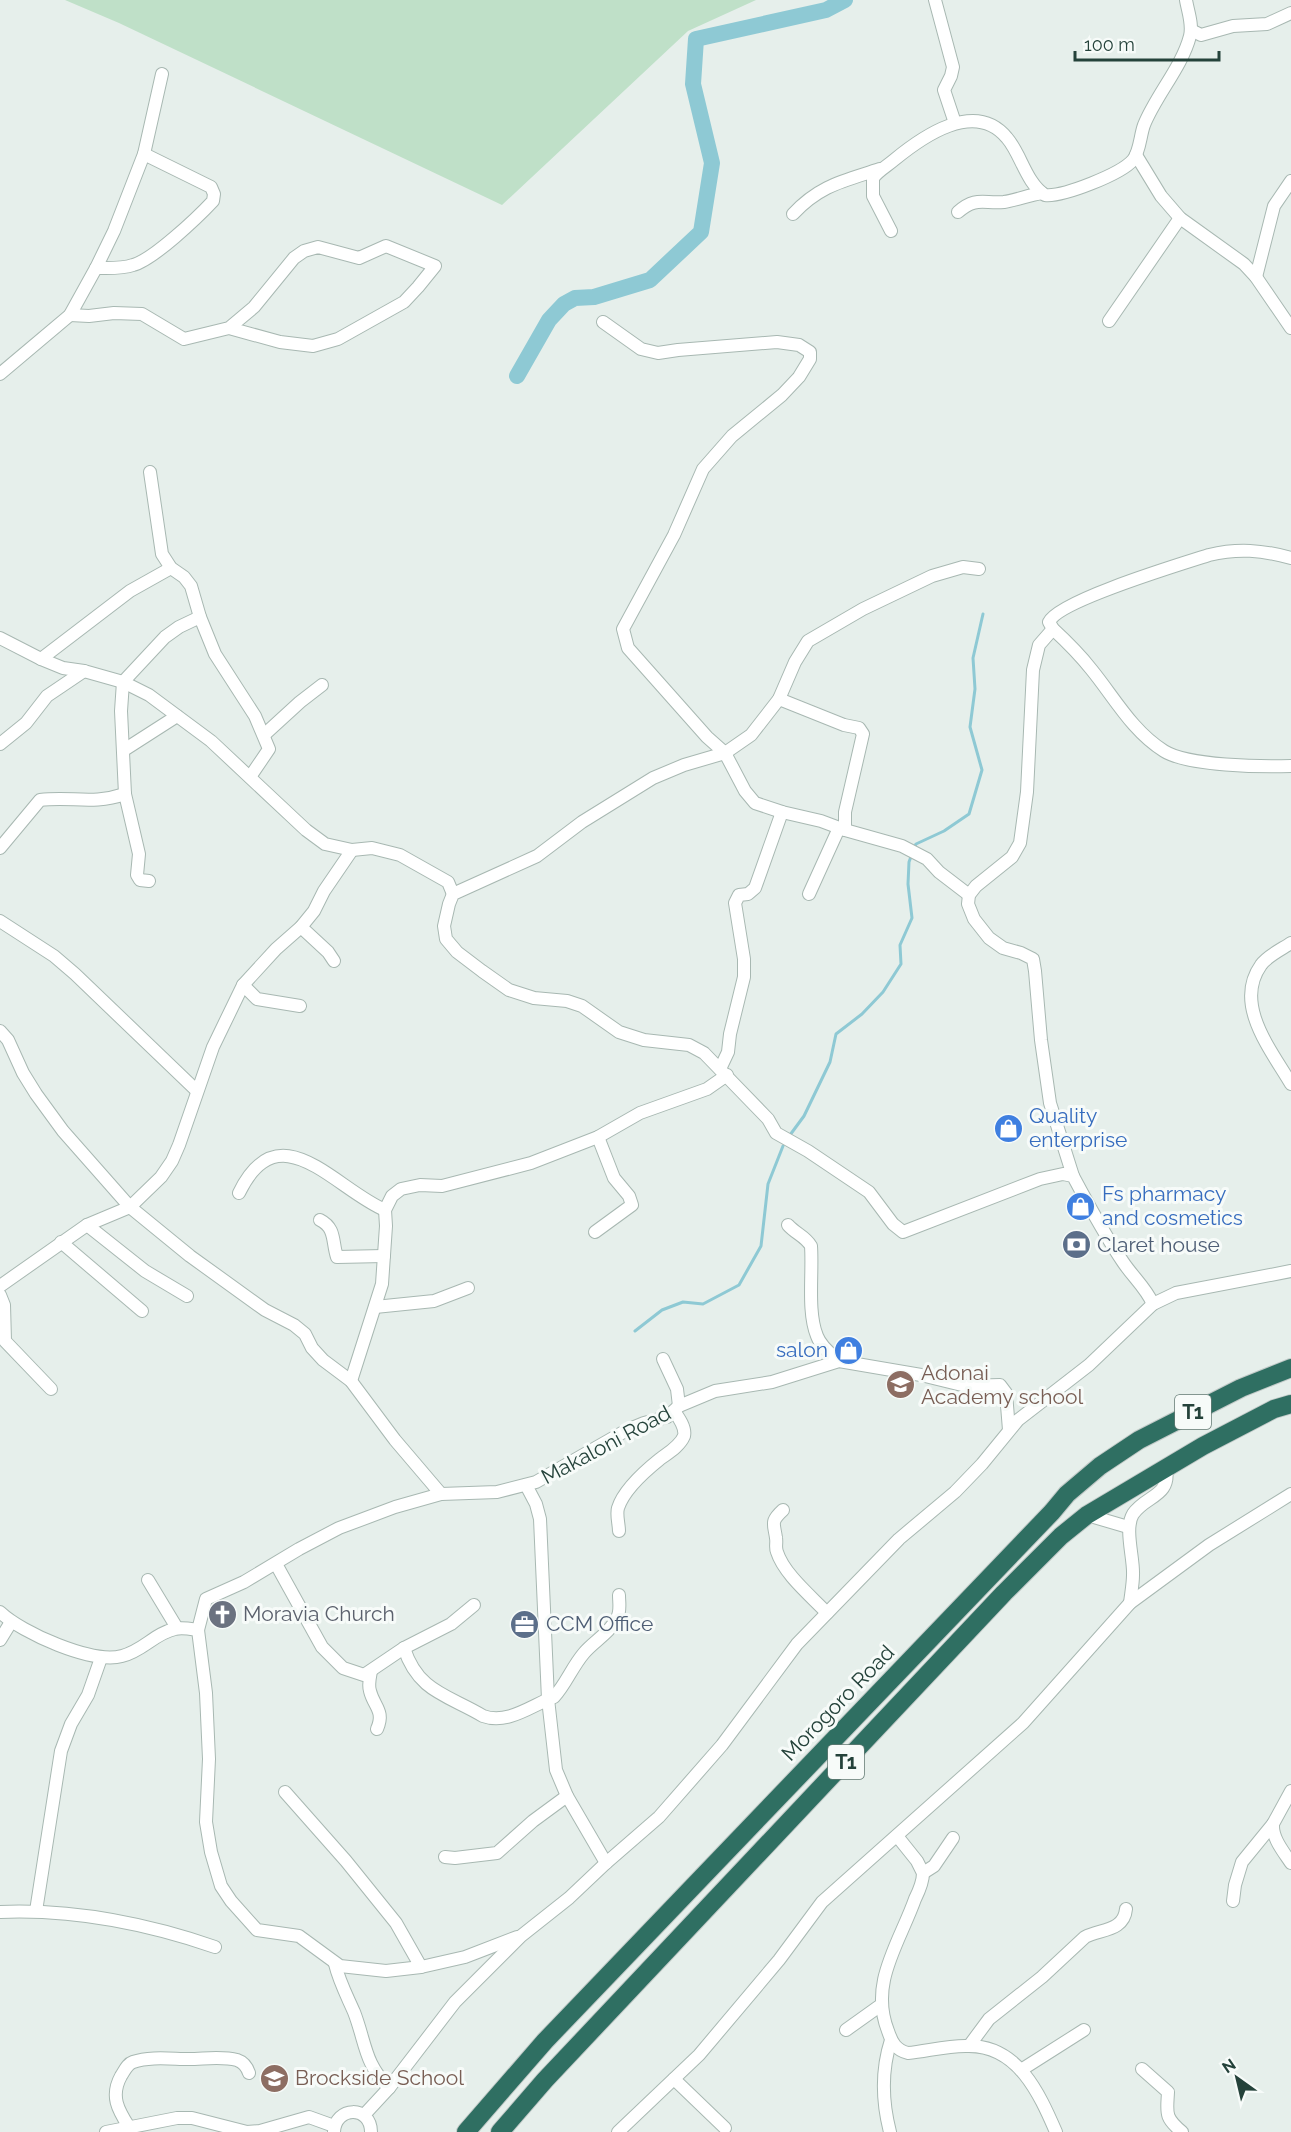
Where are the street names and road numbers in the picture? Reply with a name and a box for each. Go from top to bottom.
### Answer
road number: T1 [1175,1395,1211,1429]
street label: Makaloni Road [537,1400,675,1489]
street label: Morogoro Road [776,1640,899,1766]
road number: T1 [828,1745,864,1779]

